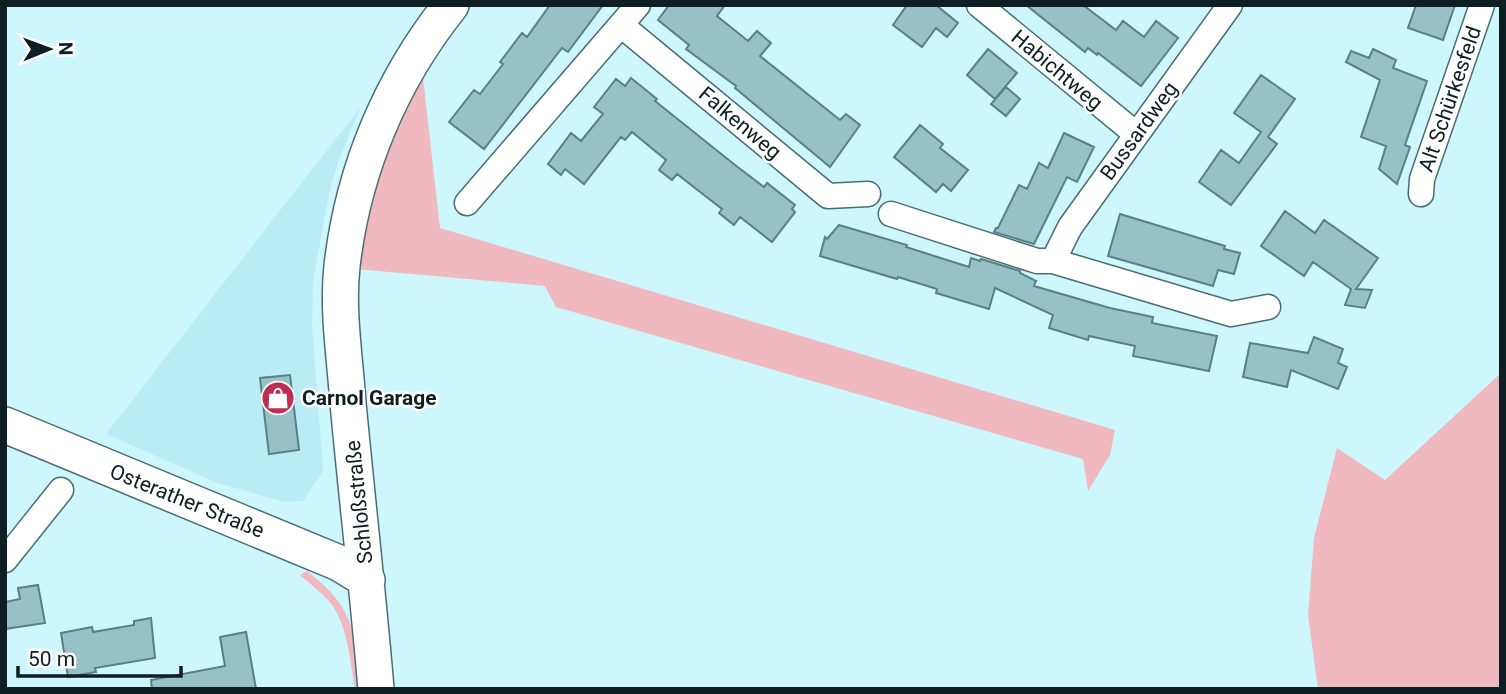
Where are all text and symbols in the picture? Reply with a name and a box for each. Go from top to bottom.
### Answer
north arrow [14,14,84,84]
street label: Alt Schürkesfeld [1414,23,1486,175]
street label: Habichtweg [1007,25,1107,115]
text: N [54,42,77,56]
street label: Bussardweg [1095,77,1183,185]
street label: Falkenweg [694,82,786,164]
shop icon: Carnol Garage [259,379,297,417]
place label: Carnol Garage [302,386,437,410]
street label: Schloßstraße [341,439,377,565]
street label: Osterather Straße [106,459,268,543]
scale bar [18,634,180,678]
text: 50 m [28,647,75,671]

